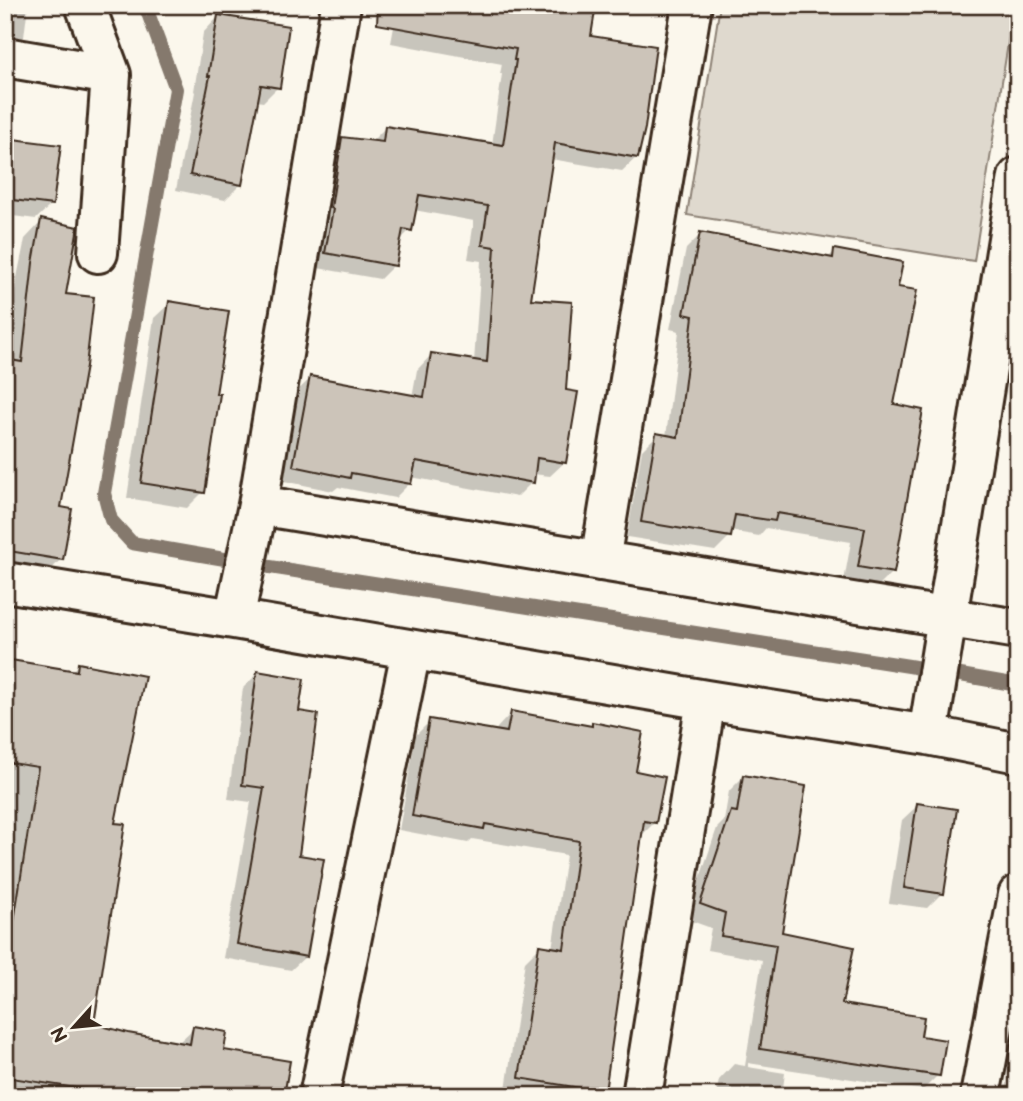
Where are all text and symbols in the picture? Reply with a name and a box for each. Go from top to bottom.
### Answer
north arrow [38,992,108,1062]
text: N [47,1022,74,1046]

